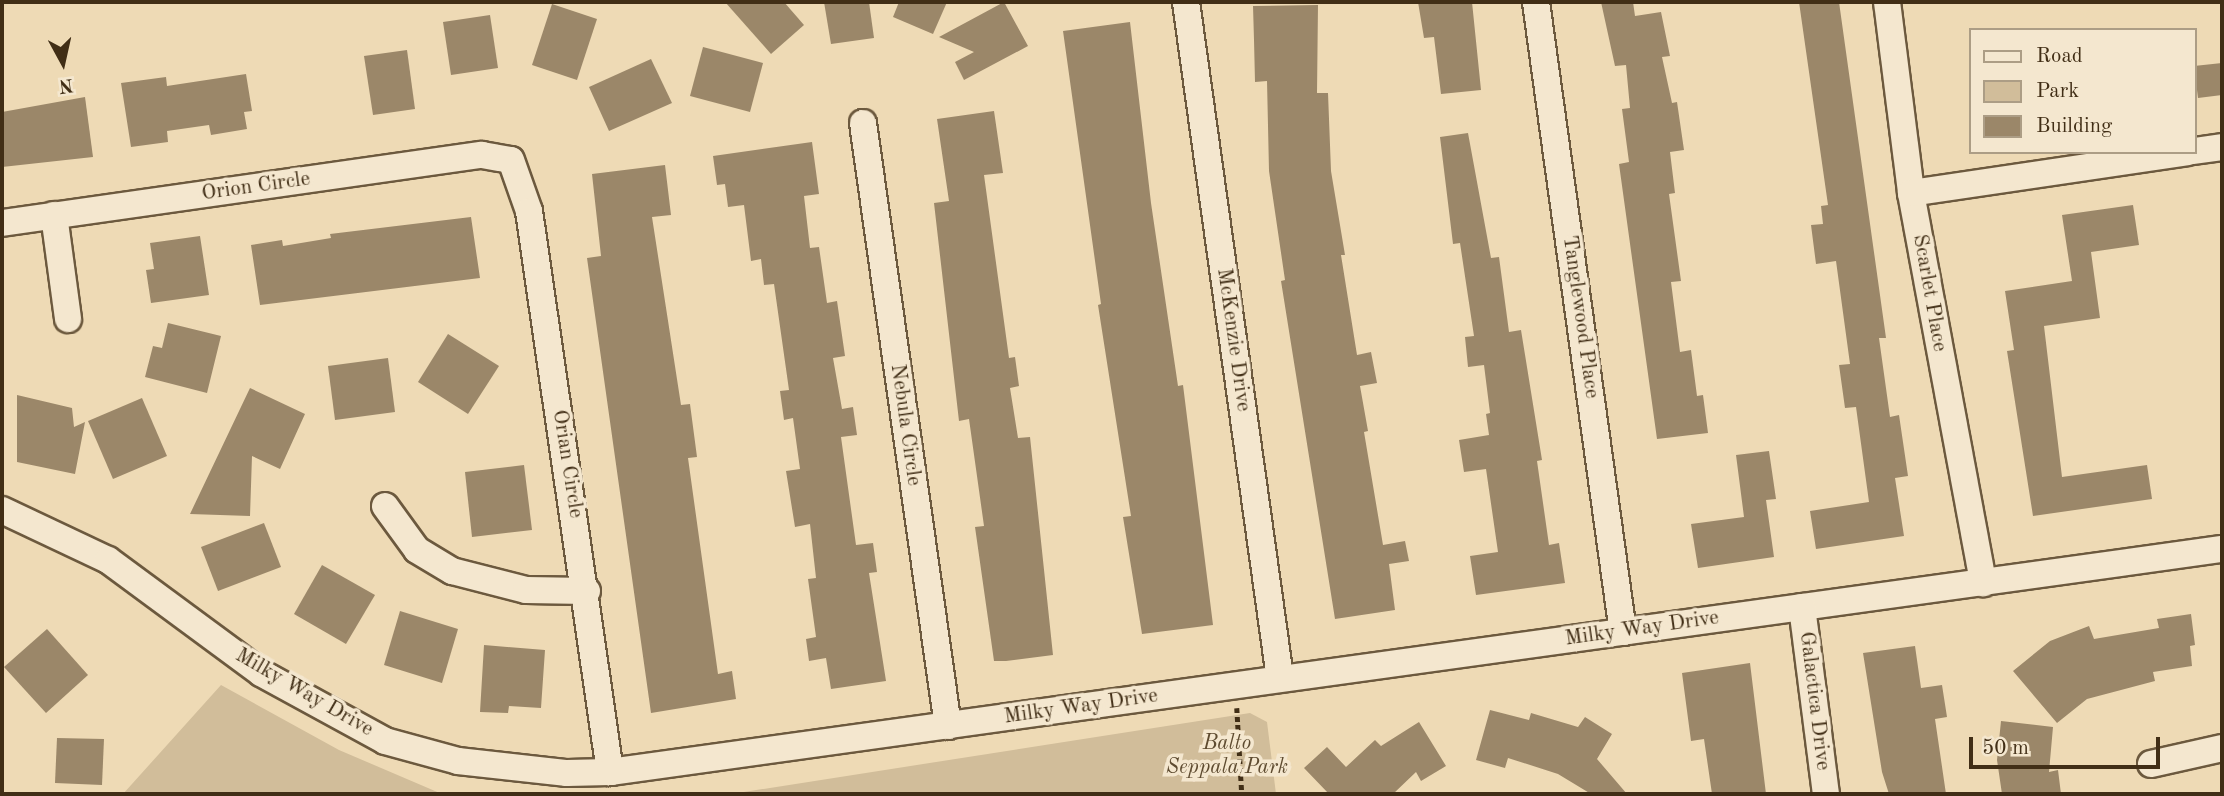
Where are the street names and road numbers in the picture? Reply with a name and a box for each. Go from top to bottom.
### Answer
street label: Orion Circle [200,167,312,207]
street label: Scarlet Place [1906,232,1952,354]
street label: Tanglewood Place [1556,234,1604,400]
street label: McKenzie Drive [1210,267,1256,413]
street label: Nebula Circle [884,363,926,487]
street label: Orian Circle [546,408,588,520]
street label: Milky Way Drive [1563,606,1721,652]
street label: Galactica Drive [1793,630,1835,772]
street label: Milky Way Drive [231,643,377,743]
street label: Milky Way Drive [1002,684,1160,730]

